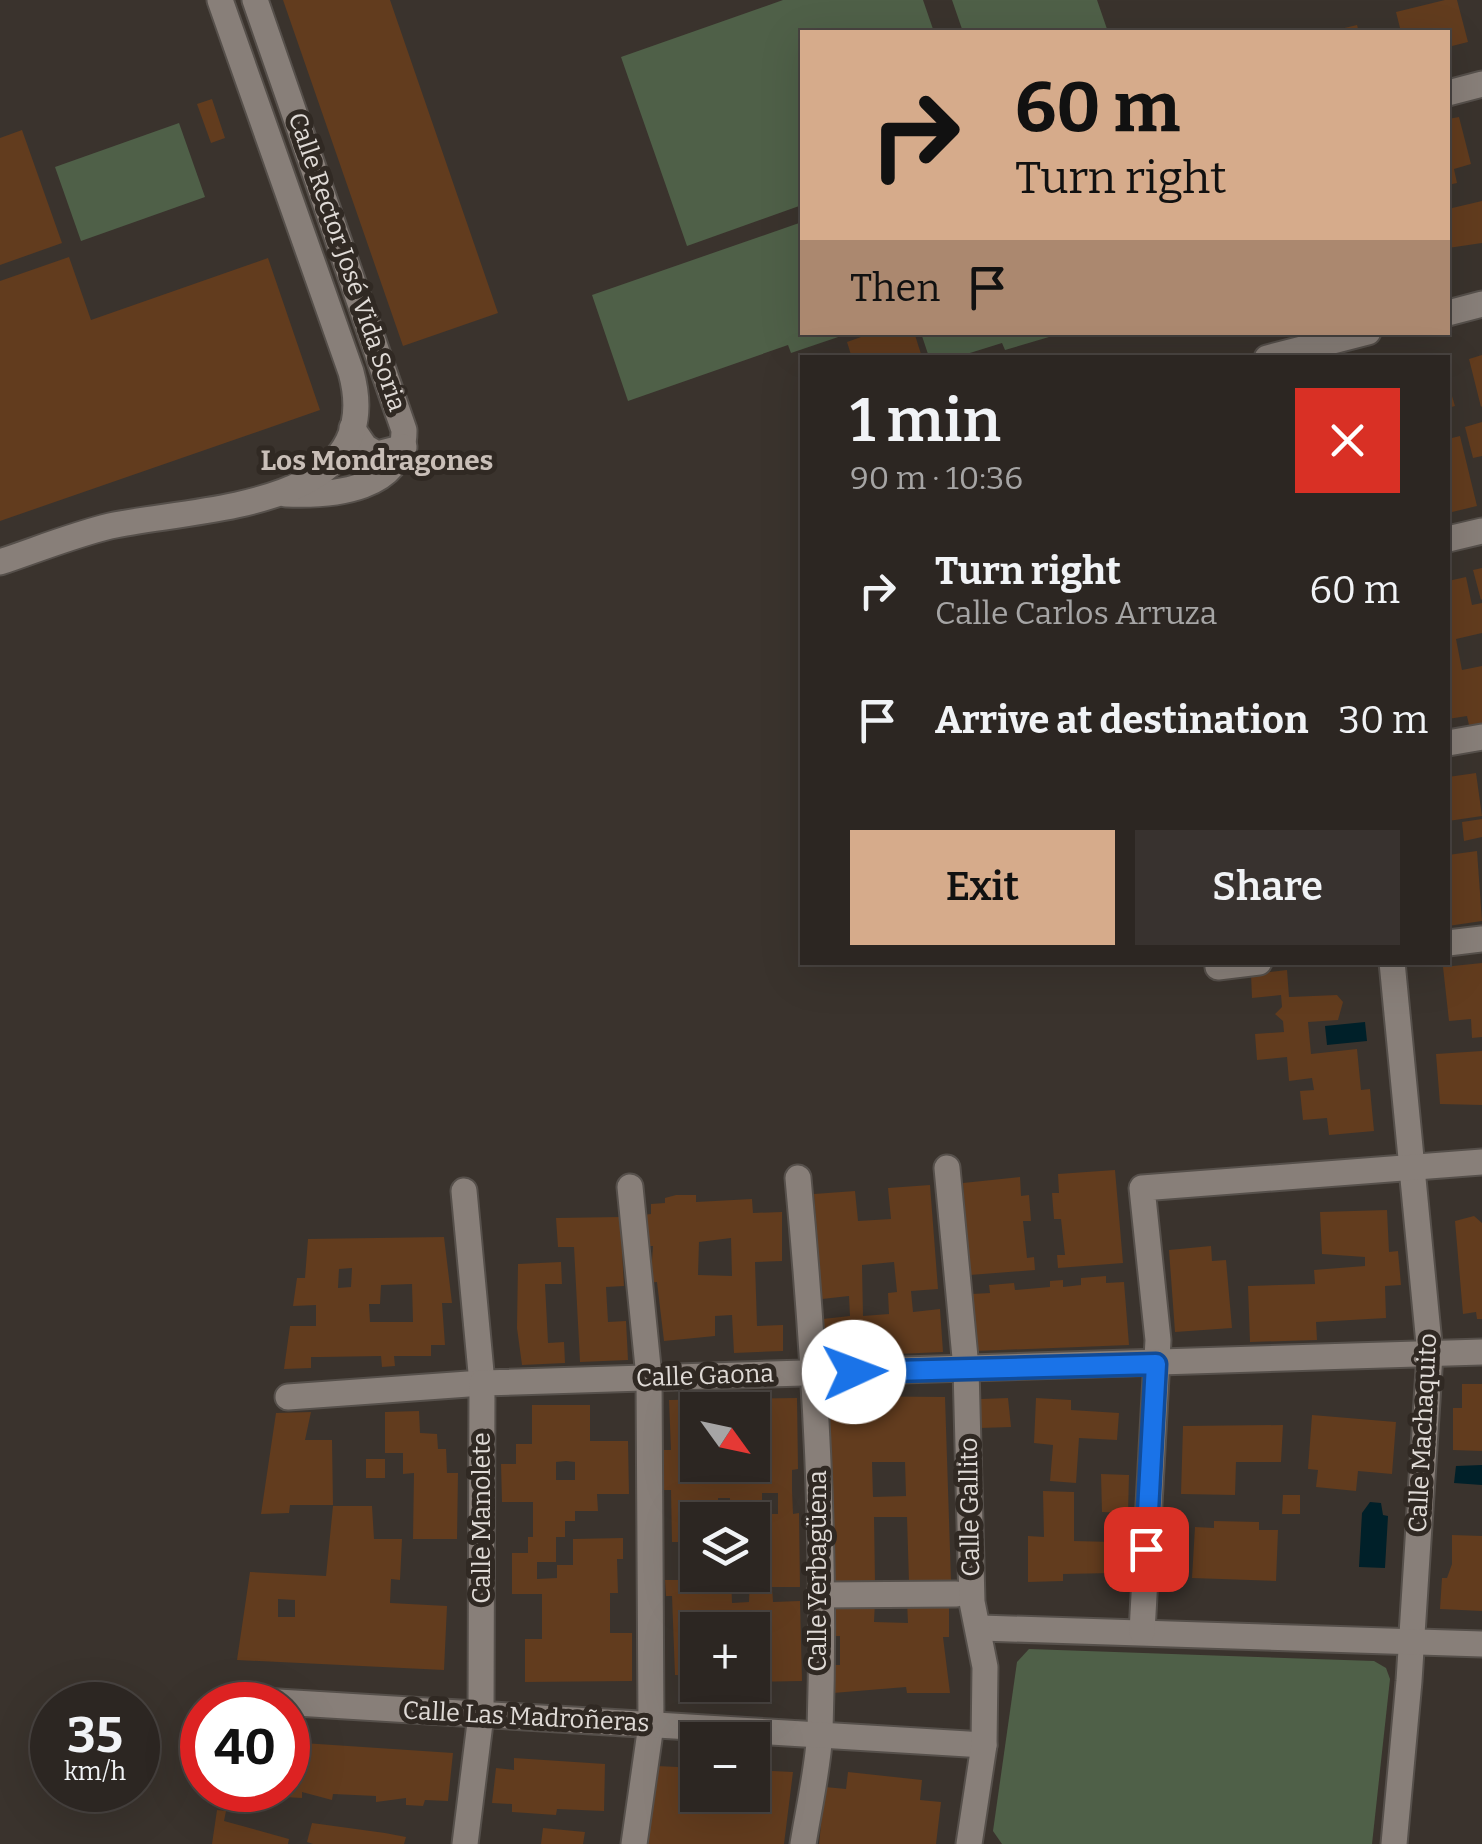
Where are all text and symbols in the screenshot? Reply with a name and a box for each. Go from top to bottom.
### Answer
text: 60 m [1015,66,1180,150]
icon: right [850,70,980,200]
street label: Calle Rector José Vida Soria [282,109,412,416]
text: Turn right [1015,151,1227,205]
icon: arrive [960,260,1015,315]
text: Then [850,265,940,311]
text: 1 min [850,385,1001,457]
button: close [1295,388,1400,493]
district label: Los Mondragones [261,444,493,477]
text: 90 m · 10:36 [850,459,1023,497]
text: Turn right [935,548,1121,594]
icon: right [850,563,905,618]
text: 60 m [1309,567,1400,613]
text: Calle Carlos Arruza [935,594,1217,632]
icon: arrive [850,693,905,748]
text: Arrive at destination [935,697,1308,743]
text: 30 m [1338,697,1428,743]
button: Exit [850,830,1115,945]
button: Share [1135,830,1400,945]
position arrow [802,1320,906,1424]
street label: Calle Machaquito [1403,1332,1443,1534]
street label: Calle Gaona [636,1359,775,1393]
north arrow [680,1392,770,1482]
map controls [680,1392,770,1812]
street label: Calle Manolete [467,1432,497,1604]
street label: Calle Gallito [954,1437,986,1577]
street label: Calle Yerbagüena [803,1470,833,1672]
button: layers [680,1502,770,1592]
pin [1104,1507,1189,1592]
icon: arrive [1119,1522,1174,1577]
button: + [680,1612,770,1702]
speed limit sign: 40 [180,1682,310,1812]
street label: Calle Las Madroñeras [402,1696,650,1738]
text: 35 [67,1705,123,1765]
button: − [680,1722,770,1812]
text: km/h [64,1757,126,1787]

